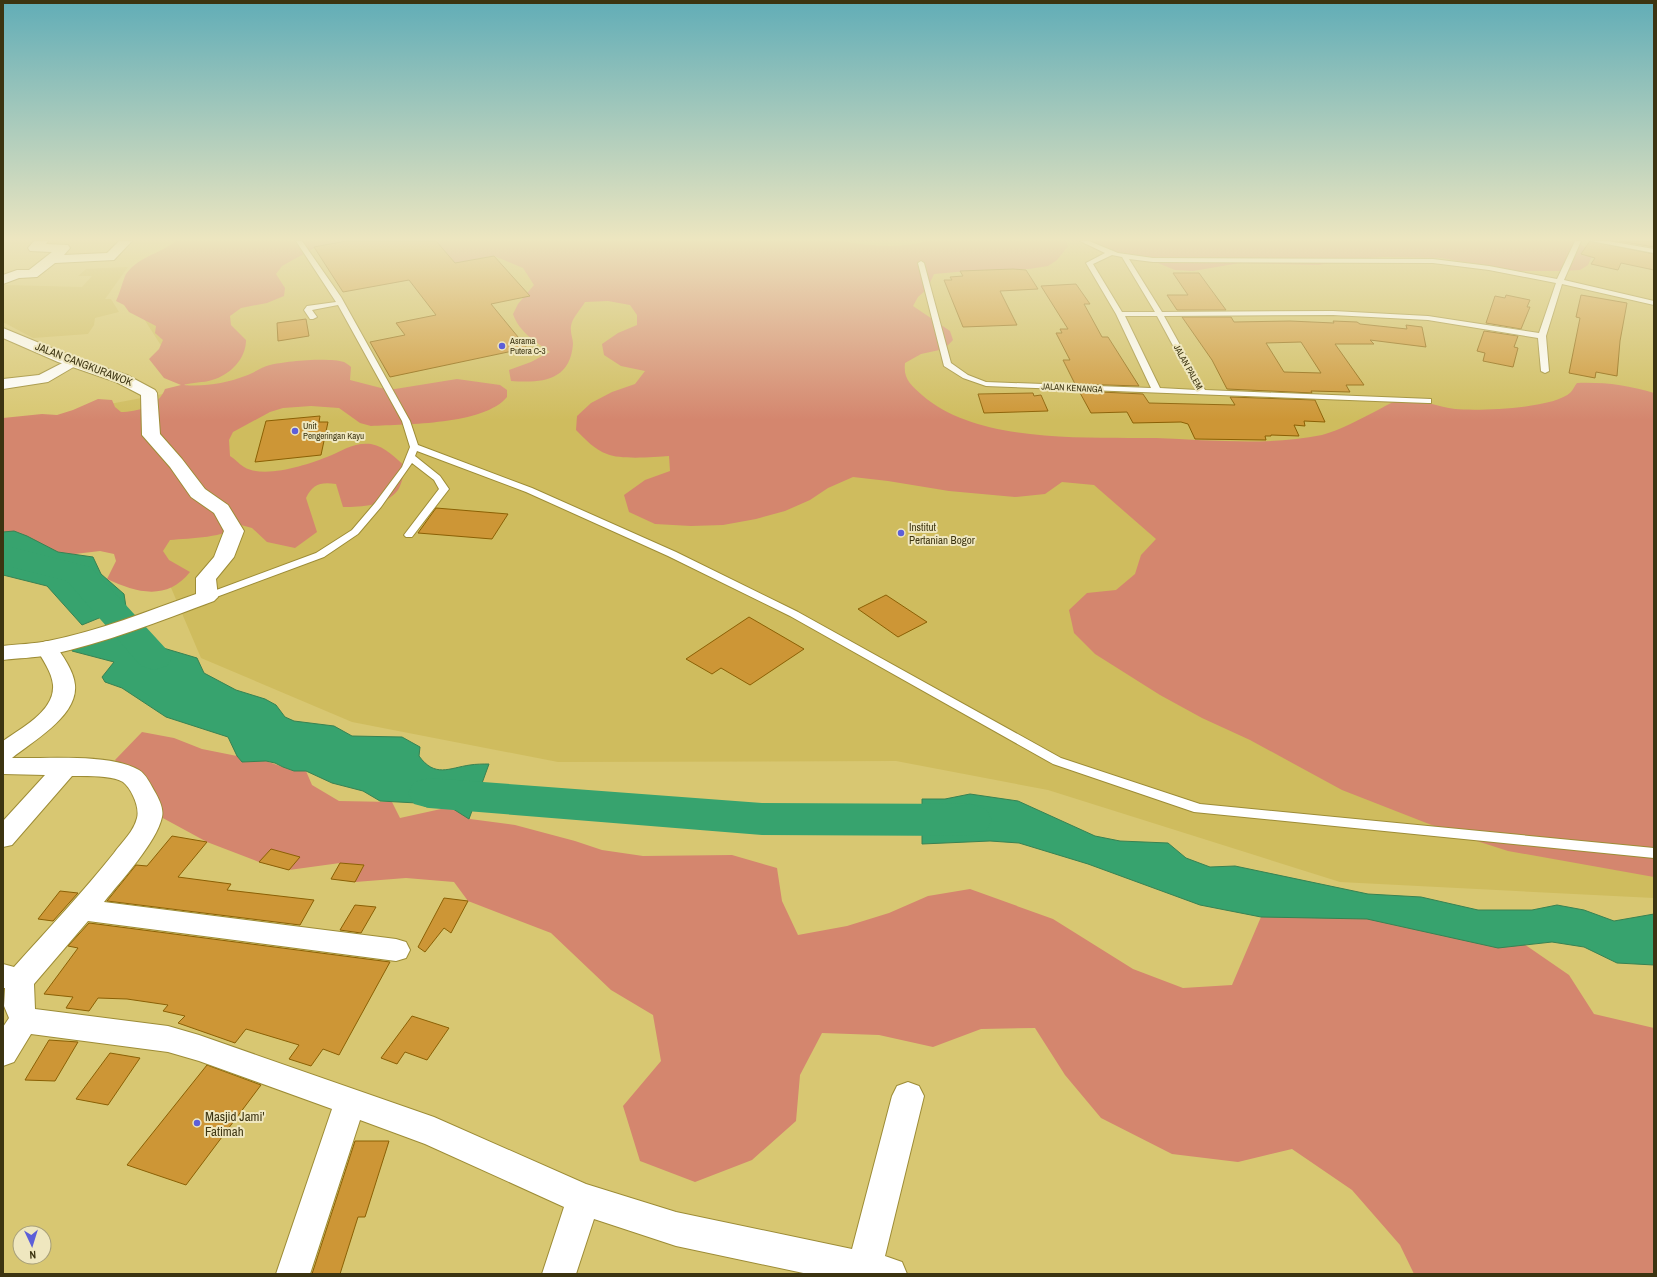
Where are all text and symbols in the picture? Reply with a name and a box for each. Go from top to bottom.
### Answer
place label: Asrama Putera C-3 [509,335,546,357]
street label: JALAN CANGKURAWOK [33,339,135,389]
marker: Asrama Putera C-3 [497,341,507,351]
street label: JALAN PALEM [1171,342,1205,392]
street label: JALAN KENANGA [1041,380,1103,396]
place label: Unit Pengeringan Kayu [303,420,364,442]
marker: Unit Pengeringan Kayu [290,426,300,436]
place label: Institut Pertanian Bogor [909,520,975,547]
marker: Institut Pertanian Bogor [896,528,906,538]
place label: Masjid Jami' Fatimah [205,1108,265,1140]
marker: Masjid Jami' Fatimah [192,1118,202,1128]
north arrow [12,1225,52,1265]
text: N [29,1248,36,1262]

